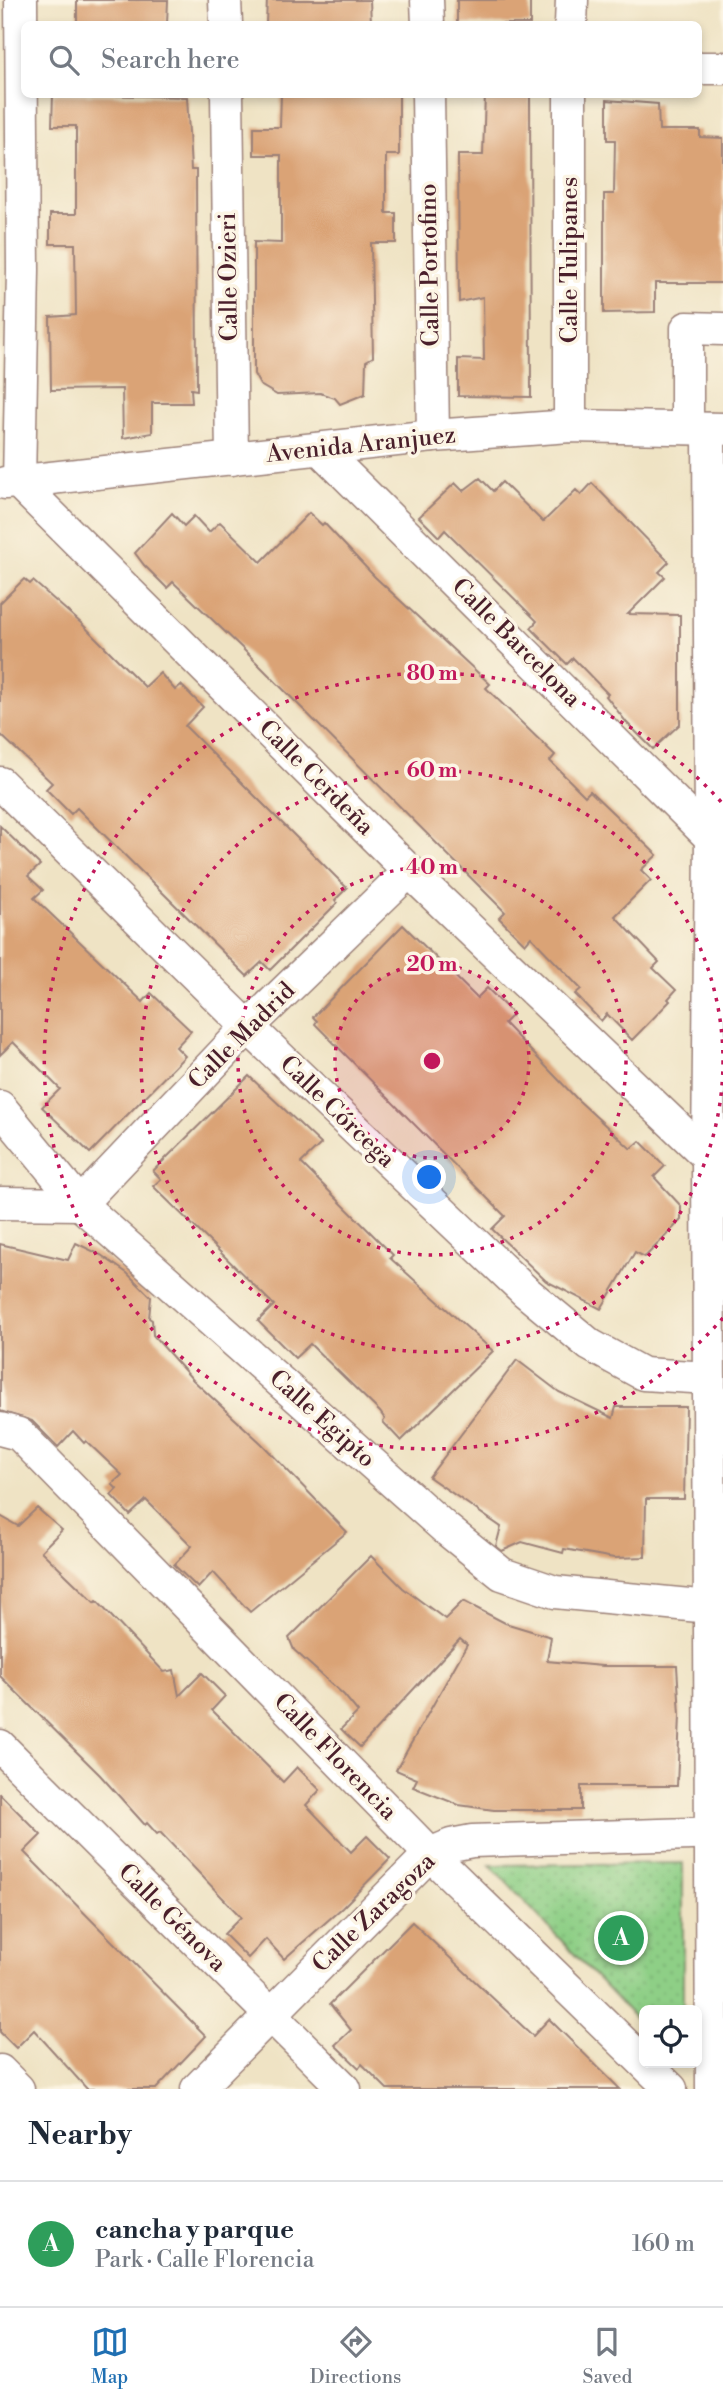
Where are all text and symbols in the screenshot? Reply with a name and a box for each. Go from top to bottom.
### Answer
search box [21,21,702,98]
icon: search [45,41,83,79]
text: Search here [101,44,240,76]
street label: Calle Tulipanes [555,177,585,343]
street label: Calle Portofino [414,183,446,347]
street label: Calle Ozieri [213,212,245,342]
street label: Avenida Aranjuez [264,420,457,470]
street label: Calle Barcelona [445,572,587,714]
text: 80 m [406,661,458,687]
street label: Calle Cerdeña [252,714,381,843]
text: 60 m [407,758,457,784]
text: 40 m [406,855,458,881]
text: 20 m [407,952,457,978]
street label: Calle Madrid [182,976,302,1096]
centre of rings [420,1049,444,1073]
street label: Calle Córcega [273,1050,402,1175]
your location [412,1160,446,1194]
street label: Calle Egipto [263,1364,381,1474]
street label: Calle Florencia [267,1687,404,1827]
street label: Calle Zaragoza [306,1846,442,1979]
street label: Calle Génova [112,1858,233,1979]
pin: A [598,1912,644,1964]
map controls [639,2005,702,2068]
button: locate [639,2005,702,2068]
text: Nearby [28,2116,132,2154]
text: cancha y parque [95,2214,294,2246]
text: A [43,2230,59,2258]
text: 160 m [632,2230,695,2258]
text: Park · Calle Florencia [95,2246,314,2274]
tab: Map [91,2323,129,2389]
tab: Directions [310,2323,401,2389]
tab: Saved [583,2323,632,2389]

